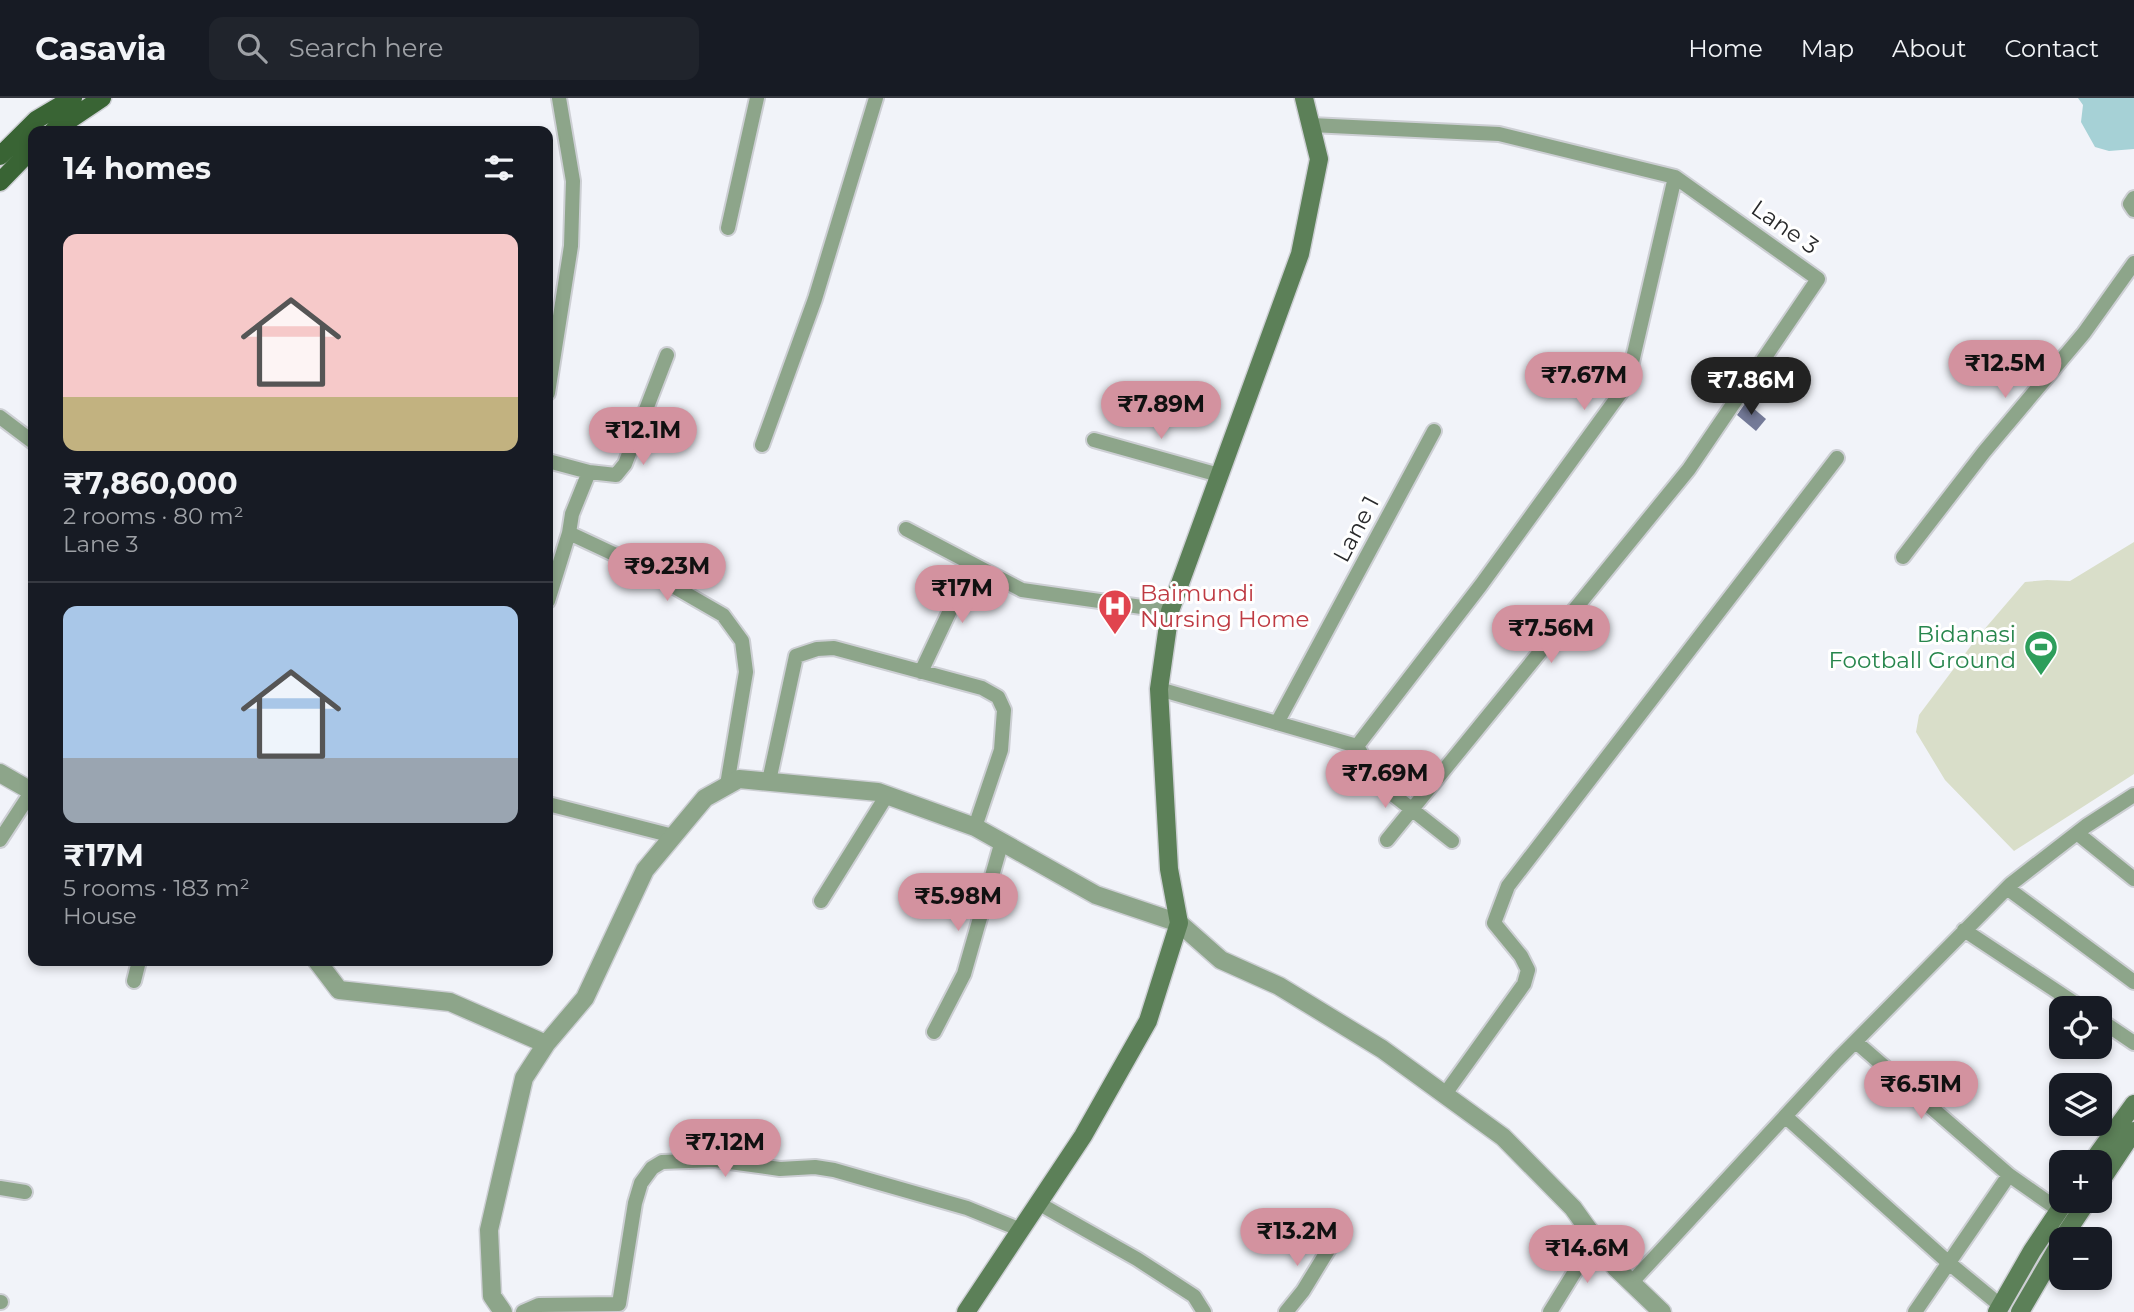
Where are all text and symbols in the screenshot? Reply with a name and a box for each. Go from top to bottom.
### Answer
search box [209,17,699,80]
text: Casavia [35,28,167,68]
icon: search [233,29,271,67]
text: Search here [289,32,443,64]
text: Home [1688,34,1763,63]
text: Map [1801,34,1854,63]
text: About [1892,34,1966,63]
text: Contact [2004,34,2099,63]
icon: filters [480,149,518,187]
text: 14 homes [63,150,211,187]
street label: Lane 3 [1746,194,1824,260]
icon: home [228,279,354,405]
pin: ₹12.5M [1948,341,2062,400]
text: ₹12.5M [1964,349,2046,377]
pin: ₹7.67M [1527,352,1641,412]
pin: ₹7.86M [1694,358,1808,417]
text: ₹7.67M [1541,361,1627,389]
text: ₹7.86M [1707,366,1795,394]
pin: ₹7.89M [1104,382,1218,441]
text: ₹7.89M [1117,390,1205,418]
pin: ₹12.1M [586,408,700,467]
text: ₹12.1M [605,416,681,444]
text: ₹7,860,000 [63,465,238,502]
street label: Lane 1 [1327,491,1385,567]
text: 2 rooms · 80 m² [63,502,244,530]
text: Lane 3 [63,530,139,558]
pin: ₹9.23M [610,544,724,603]
text: ₹9.23M [624,552,710,580]
pin: ₹17M [921,566,1003,625]
text: ₹17M [931,574,993,602]
place label: Baimundi Nursing Home [1140,579,1309,633]
hospital icon: Baimundi Nursing Home [1096,587,1134,636]
pin: ₹7.56M [1494,606,1608,665]
text: ₹7.56M [1508,614,1594,642]
place label: Bidanasi Football Ground [1828,620,2016,674]
sports icon: Bidanasi Football Ground [2022,628,2060,677]
icon: home [228,651,354,777]
pin: ₹7.69M [1328,750,1442,810]
text: ₹7.69M [1342,759,1428,787]
text: ₹17M [63,837,144,874]
text: 5 rooms · 183 m² [63,874,250,902]
pin: ₹5.98M [901,874,1015,933]
text: ₹5.98M [914,882,1002,910]
text: House [63,902,137,930]
map controls [2049,996,2112,1290]
button: locate [2049,996,2112,1059]
pin: ₹6.51M [1864,1062,1978,1121]
text: ₹6.51M [1880,1070,1962,1098]
button: layers [2049,1073,2112,1136]
pin: ₹7.12M [668,1119,782,1179]
text: ₹7.12M [685,1128,765,1156]
button: + [2049,1150,2112,1213]
pin: ₹13.2M [1240,1208,1354,1268]
text: ₹13.2M [1256,1217,1338,1245]
pin: ₹14.6M [1530,1226,1644,1285]
button: − [2049,1227,2112,1290]
text: ₹14.6M [1545,1234,1629,1262]

